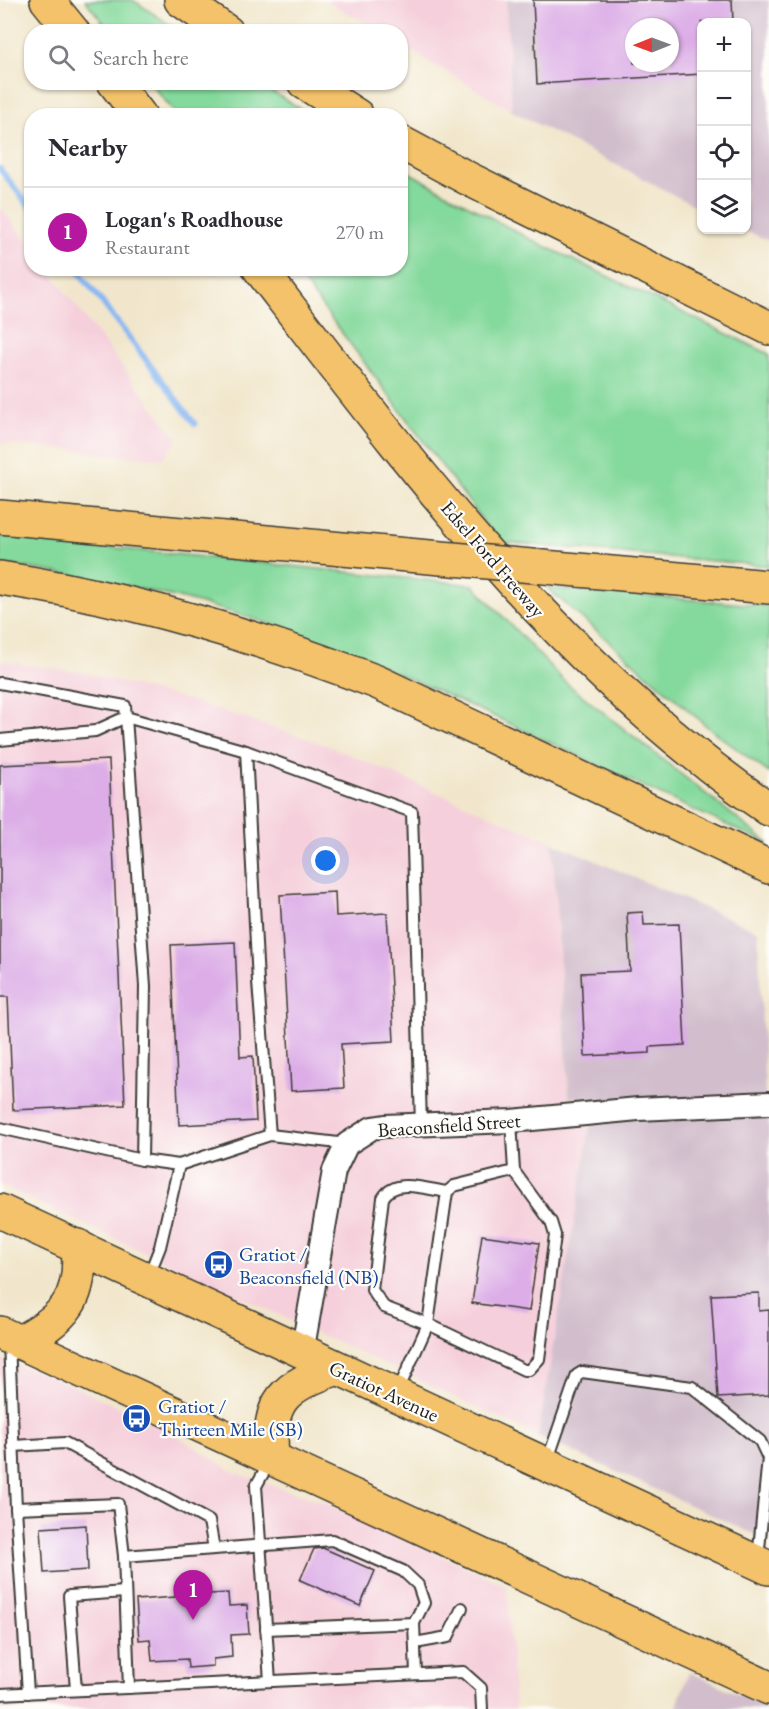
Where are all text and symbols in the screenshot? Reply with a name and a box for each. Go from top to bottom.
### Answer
north arrow [625,18,679,72]
map controls [697,18,751,234]
button: + [697,18,751,72]
search box [24,24,408,90]
icon: search [45,41,78,74]
text: Search here [93,43,188,72]
button: − [697,72,751,126]
button: locate [697,126,751,180]
text: Nearby [48,130,128,164]
button: layers [697,180,751,234]
text: Logan's Roadhouse [105,205,283,234]
text: 1 [62,219,73,245]
text: 270 m [336,219,384,245]
text: Restaurant [105,234,190,260]
street label: Edsel Ford Freeway [435,495,551,623]
your location [311,846,340,875]
street label: Beaconsfield Street [377,1107,522,1143]
place label: Gratiot / Beaconsfield (NB) [239,1241,378,1290]
bus stop icon: Gratiot / Beaconsfield (NB) [202,1249,234,1281]
street label: Gratiot Avenue [325,1354,443,1428]
place label: Gratiot / Thirteen Mile (SB) [158,1393,303,1442]
bus stop icon: Gratiot / Thirteen Mile (SB) [121,1402,153,1434]
pin: 1 [174,1570,212,1620]

